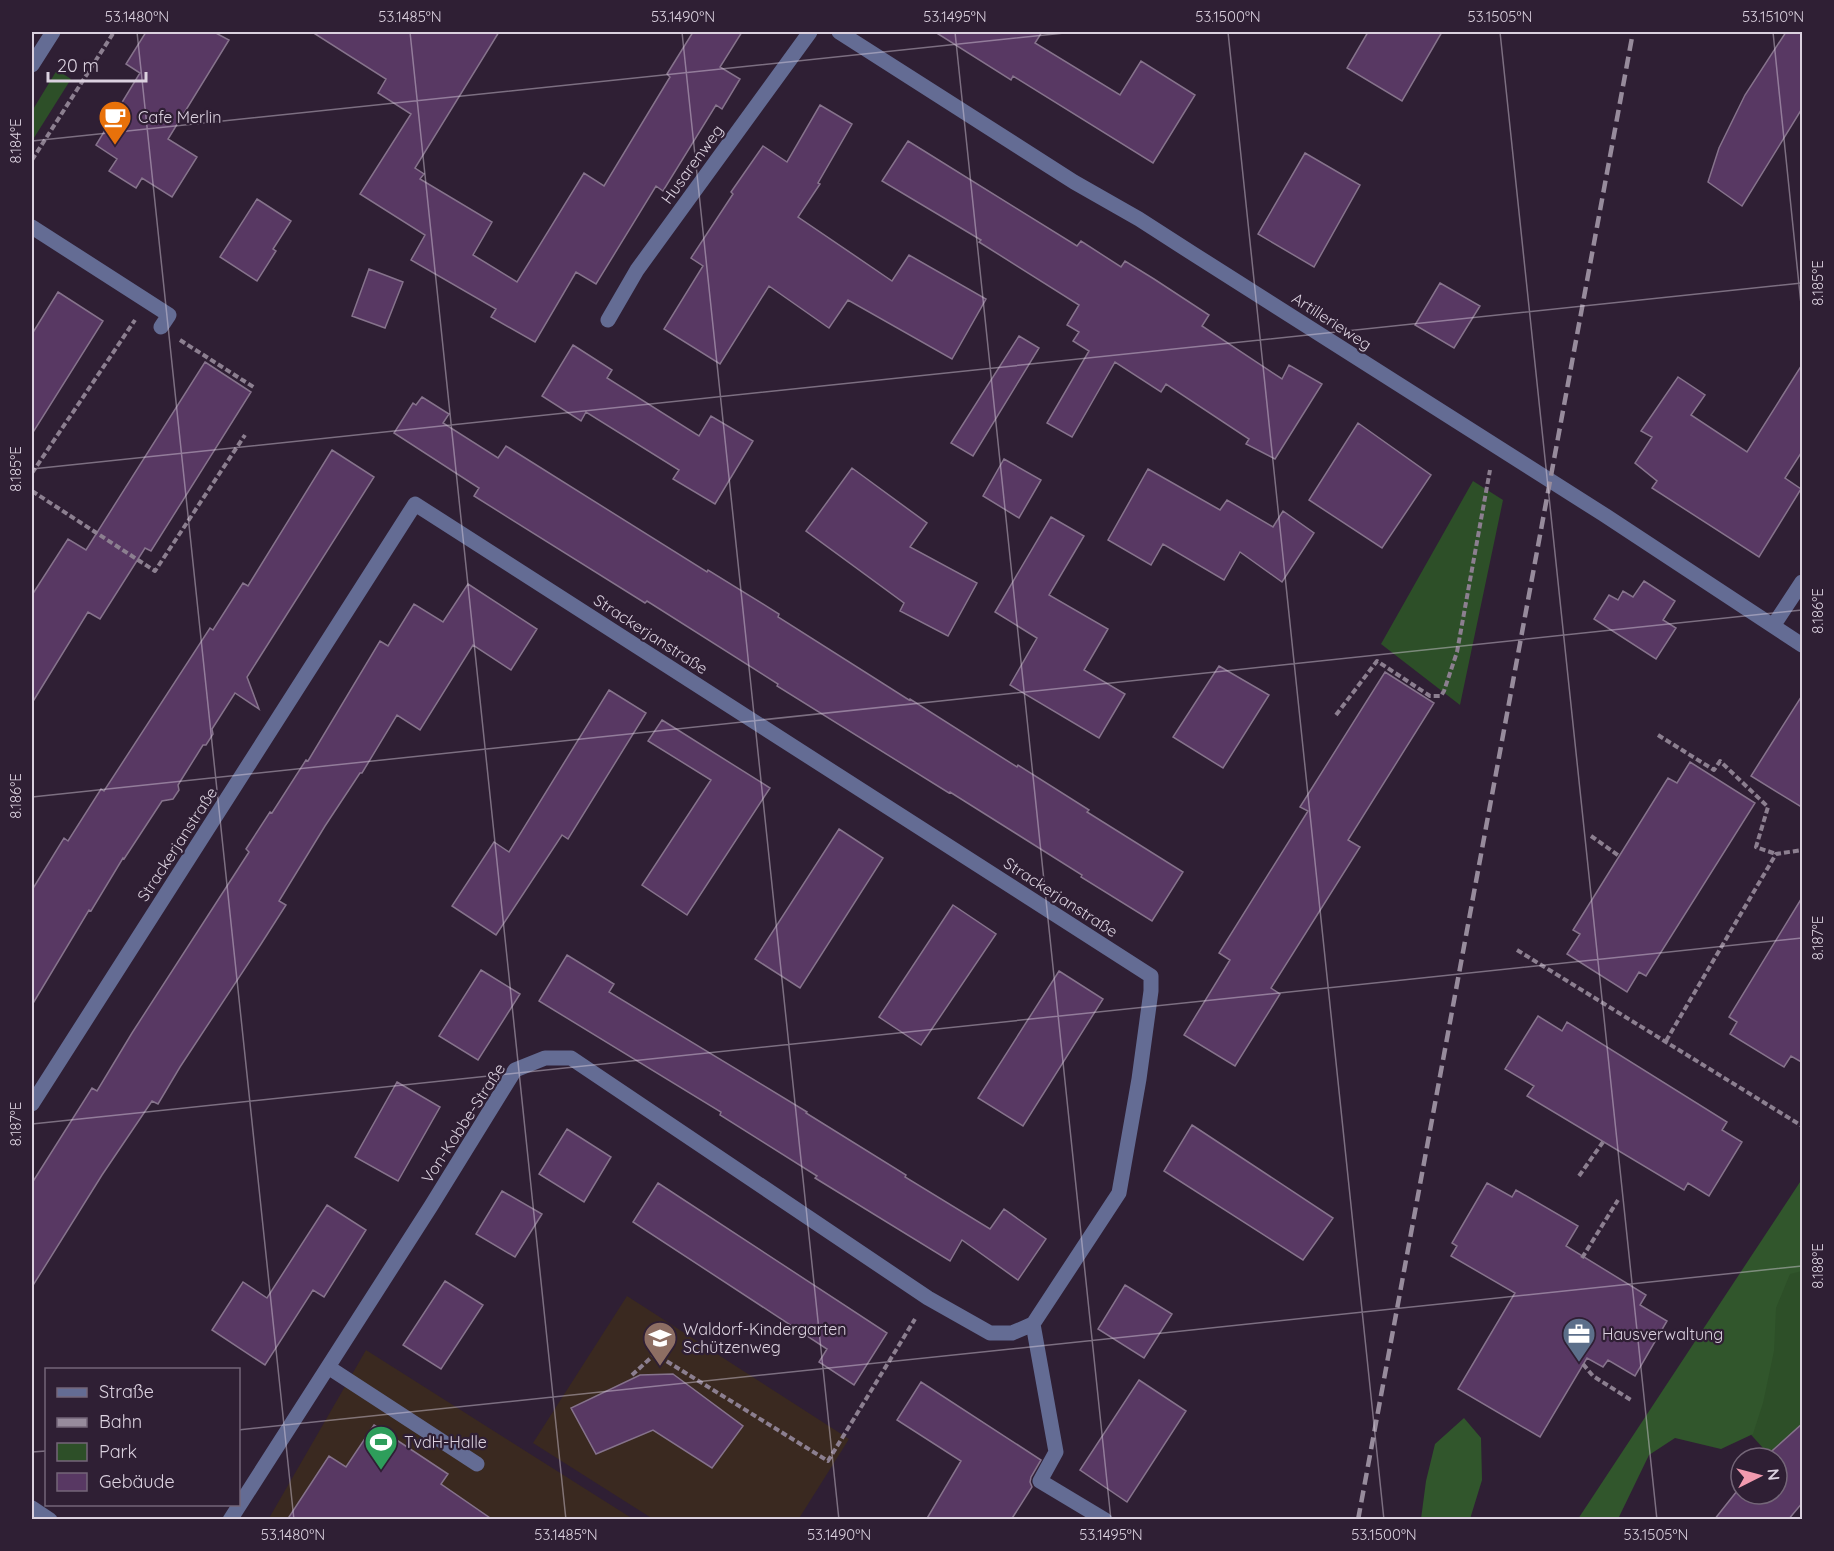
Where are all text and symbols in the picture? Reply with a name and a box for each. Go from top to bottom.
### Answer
text: 53.1480°N [105,7,169,26]
text: 53.1485°N [378,7,442,26]
text: 53.1490°N [651,7,715,26]
text: 53.1495°N [923,7,987,26]
text: 53.1500°N [1195,7,1261,26]
text: 53.1505°N [1468,7,1532,26]
text: 53.1510°N [1742,7,1804,26]
scale bar [48,45,146,83]
text: 20 m [57,54,99,77]
cafe icon: Cafe Merlin [97,99,133,146]
place label: Cafe Merlin [138,107,222,127]
text: 8.184°E [6,118,25,164]
street label: Husarenweg [657,120,727,208]
text: 8.185°E [1808,260,1827,306]
street label: Artillerieweg [1288,288,1376,354]
text: 8.185°E [6,446,25,492]
text: 8.186°E [1808,588,1827,634]
street label: Strackerjanstraße [590,590,712,678]
text: 8.186°E [6,773,25,819]
street label: Strackerjanstraße [133,783,221,905]
street label: Strackerjanstraße [1000,853,1122,941]
text: 8.187°E [1808,916,1827,960]
street label: Von-Kobbe-Straße [417,1059,509,1187]
text: 8.187°E [6,1102,25,1146]
text: 8.188°E [1808,1243,1827,1289]
office icon: Hausverwaltung [1561,1316,1597,1363]
place label: Waldorf-Kindergarten Schützenweg [683,1319,847,1357]
school or university icon: Waldorf-Kindergarten Schützenweg [642,1320,678,1367]
place label: Hausverwaltung [1602,1324,1723,1344]
legend [45,1368,240,1506]
text: Straße [99,1380,154,1403]
text: Bahn [99,1410,142,1433]
sports icon: TvdH-Halle [363,1424,399,1471]
place label: TvdH-Halle [404,1432,487,1452]
text: Park [99,1440,137,1463]
north arrow [1729,1446,1789,1506]
text: N [1763,1468,1784,1481]
text: Gebäude [99,1470,175,1493]
text: 53.1480°N [261,1525,325,1544]
text: 53.1485°N [534,1525,598,1544]
text: 53.1490°N [807,1525,871,1544]
text: 53.1495°N [1079,1525,1143,1544]
text: 53.1500°N [1351,1525,1417,1544]
text: 53.1505°N [1624,1525,1688,1544]

